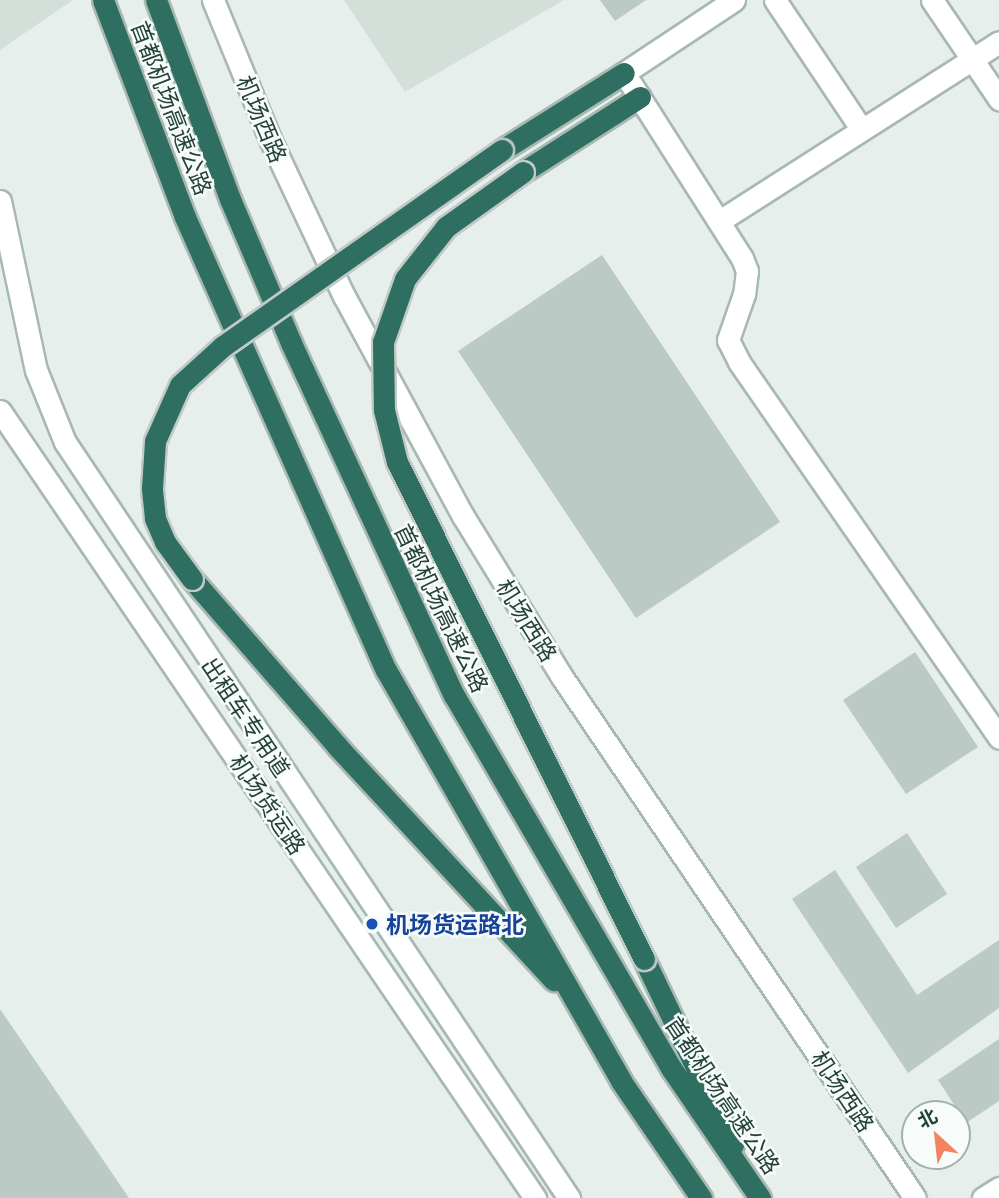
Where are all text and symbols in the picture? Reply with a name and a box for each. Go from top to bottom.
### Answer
street label: 首都机场高速公路 [126,17,218,199]
street label: 机场西路 [231,71,293,167]
street label: 首都机场高速公路 [389,519,495,697]
street label: 机场西路 [491,574,563,666]
street label: 出租车专用道 [196,652,296,782]
street label: 机场货运路 [224,749,312,859]
place label: 机场货运路北 [386,910,524,938]
marker: 机场货运路北 [364,916,380,932]
street label: 首都机场高速公路 [660,1011,786,1179]
street label: 机场西路 [806,1045,880,1137]
north arrow [901,1100,971,1170]
text: 北 [913,1103,941,1132]

